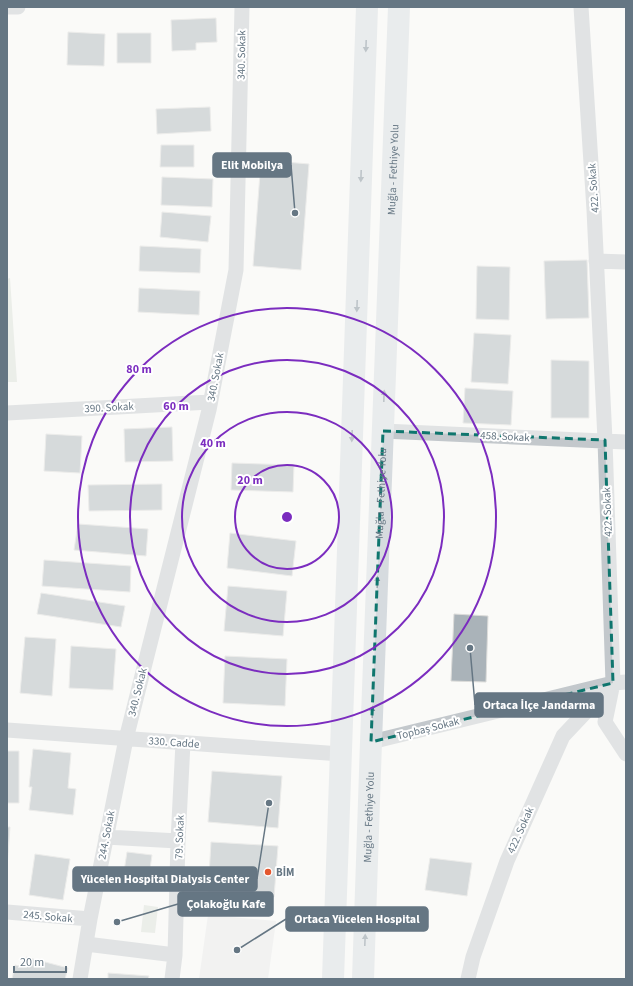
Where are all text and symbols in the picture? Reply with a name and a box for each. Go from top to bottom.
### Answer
street label: 340. Sokak [234,30,249,80]
one-way arrow [362,40,369,52]
street label: Muğla - Fethiye Yolu [384,124,403,215]
callout: Elit Mobilya [213,153,291,177]
text: Elit Mobilya [221,157,283,174]
street label: 422. Sokak [584,162,603,213]
one-way arrow [358,170,364,183]
one-way arrow [354,300,360,313]
street label: 340. Sokak [203,351,228,403]
text: 80 m [126,361,152,378]
one-way arrow [381,390,388,402]
text: 60 m [163,398,189,415]
street label: 390. Sokak [84,399,135,416]
street label: 458. Sokak [480,428,531,445]
one-way arrow [349,430,356,442]
text: 40 m [200,435,226,452]
street label: Muğla - Fethiye Yolu [372,447,390,539]
text: 20 m [237,472,263,489]
street label: 422. Sokak [599,486,616,537]
centre of rings [280,510,294,524]
one-way arrow [374,575,380,588]
street label: 340. Sokak [124,666,151,718]
callout: Ortaca İlçe Jandarma [475,693,603,717]
text: Ortaca İlçe Jandarma [483,697,595,714]
one-way arrow [369,705,375,718]
street label: Topbaş Sokak [395,713,461,743]
street label: 330. Cadde [148,733,200,752]
street label: Muğla - Fethiye Yolu [360,771,378,863]
street label: 422. Sokak [504,804,538,856]
street label: 244. Sokak [94,809,119,861]
street label: 79. Sokak [171,814,188,859]
place label: BİM [276,865,294,880]
callout: Yücelen Hospital Dialysis Center [73,867,257,891]
marker: BİM [263,867,273,877]
text: Yücelen Hospital Dialysis Center [80,871,249,888]
callout: Çolakoğlu Kafe [178,892,273,916]
text: Çolakoğlu Kafe [186,896,266,913]
street label: 245. Sokak [23,907,74,926]
callout: Ortaca Yücelen Hospital [286,907,428,931]
text: Ortaca Yücelen Hospital [294,911,420,928]
one-way arrow [361,934,368,946]
scale bar [14,948,66,974]
text: 20 m [20,954,44,971]

